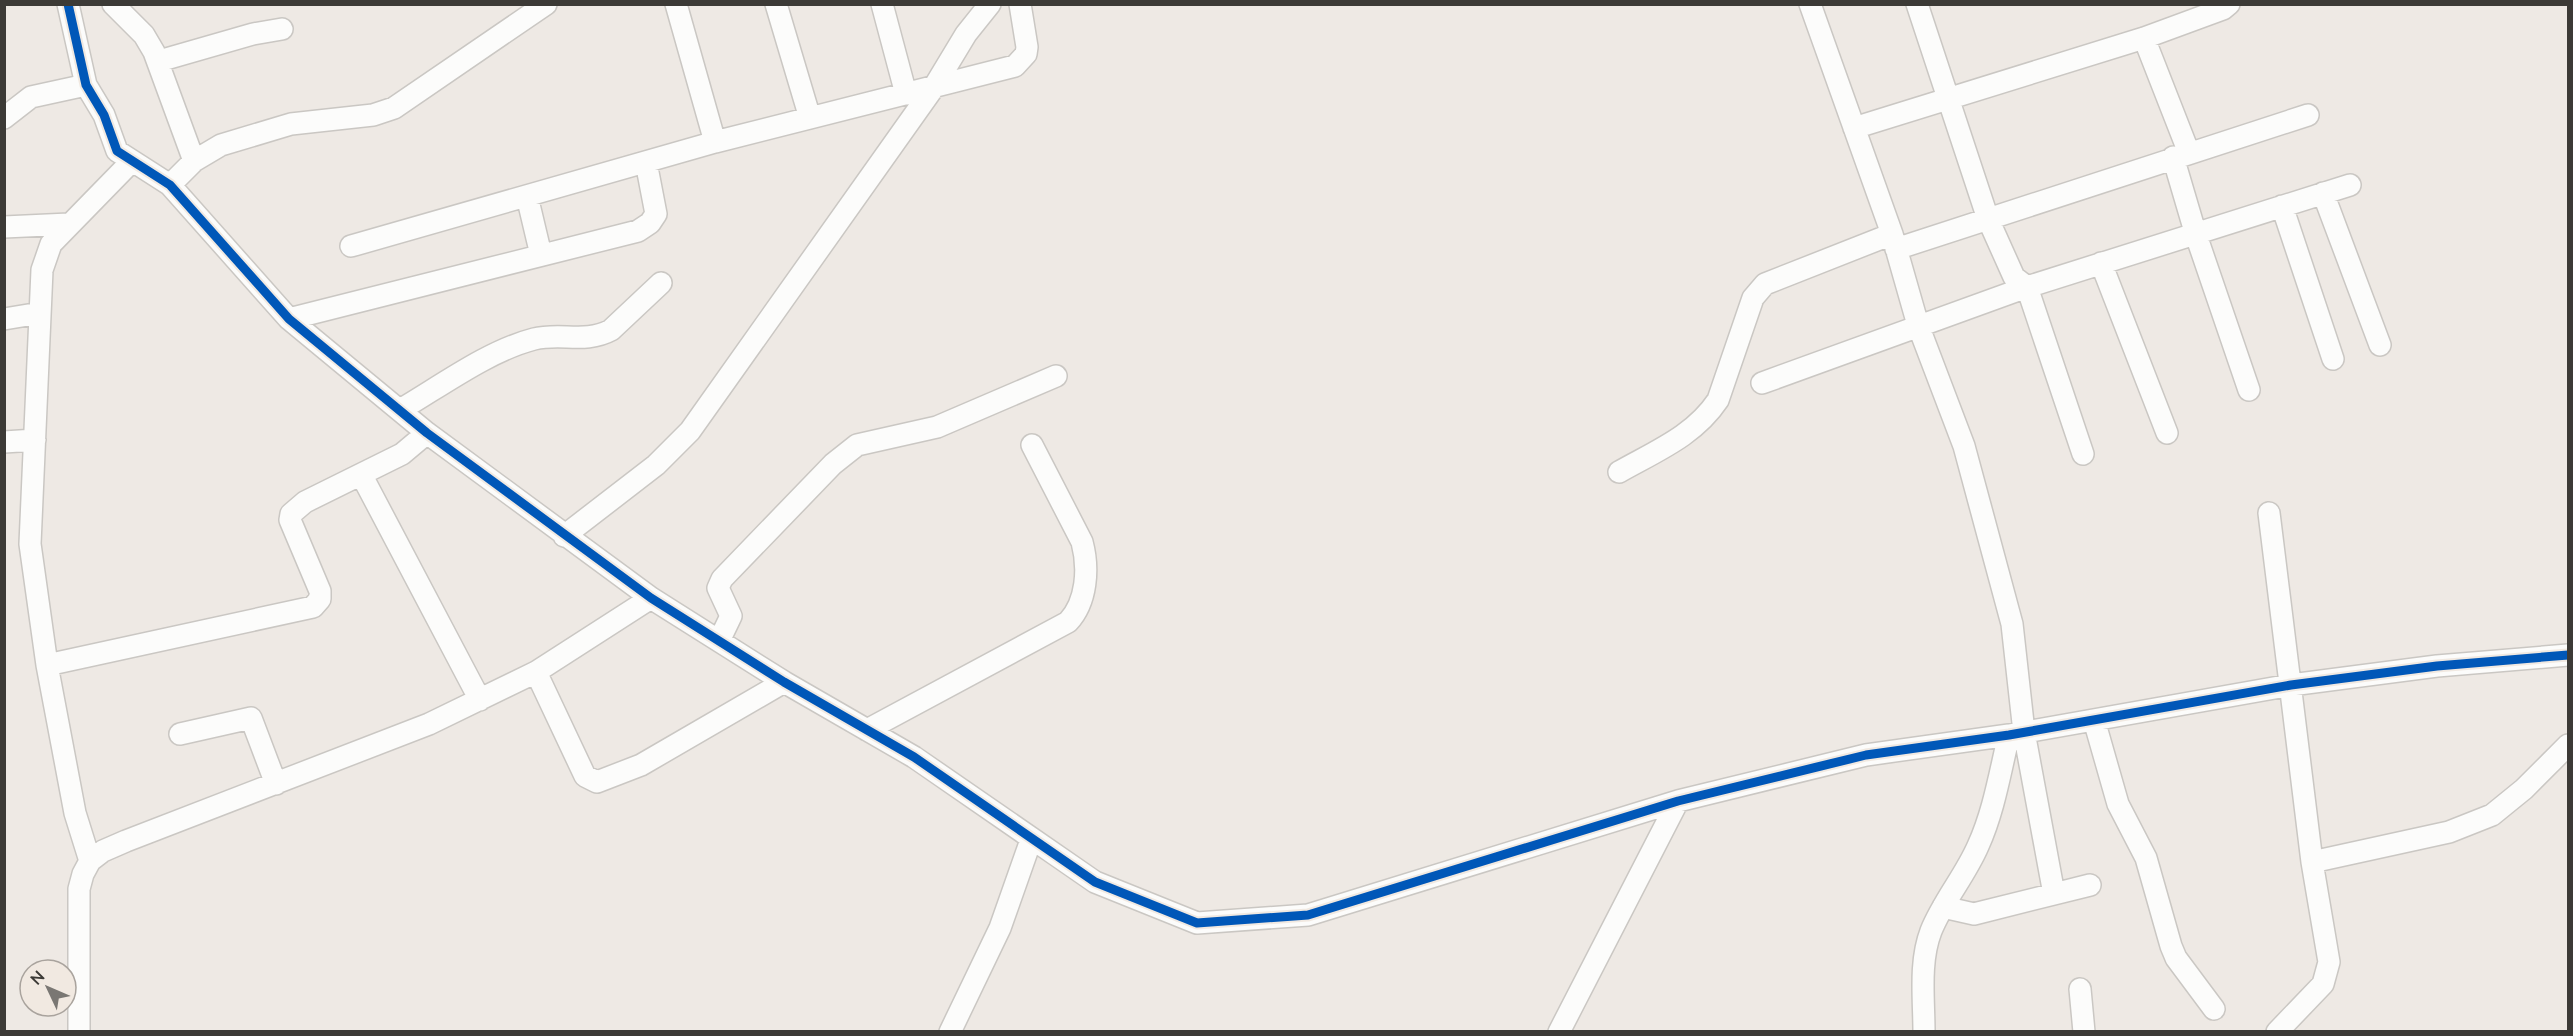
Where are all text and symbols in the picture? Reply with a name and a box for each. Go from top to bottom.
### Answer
north arrow [18,958,78,1018]
text: N [26,966,49,989]

